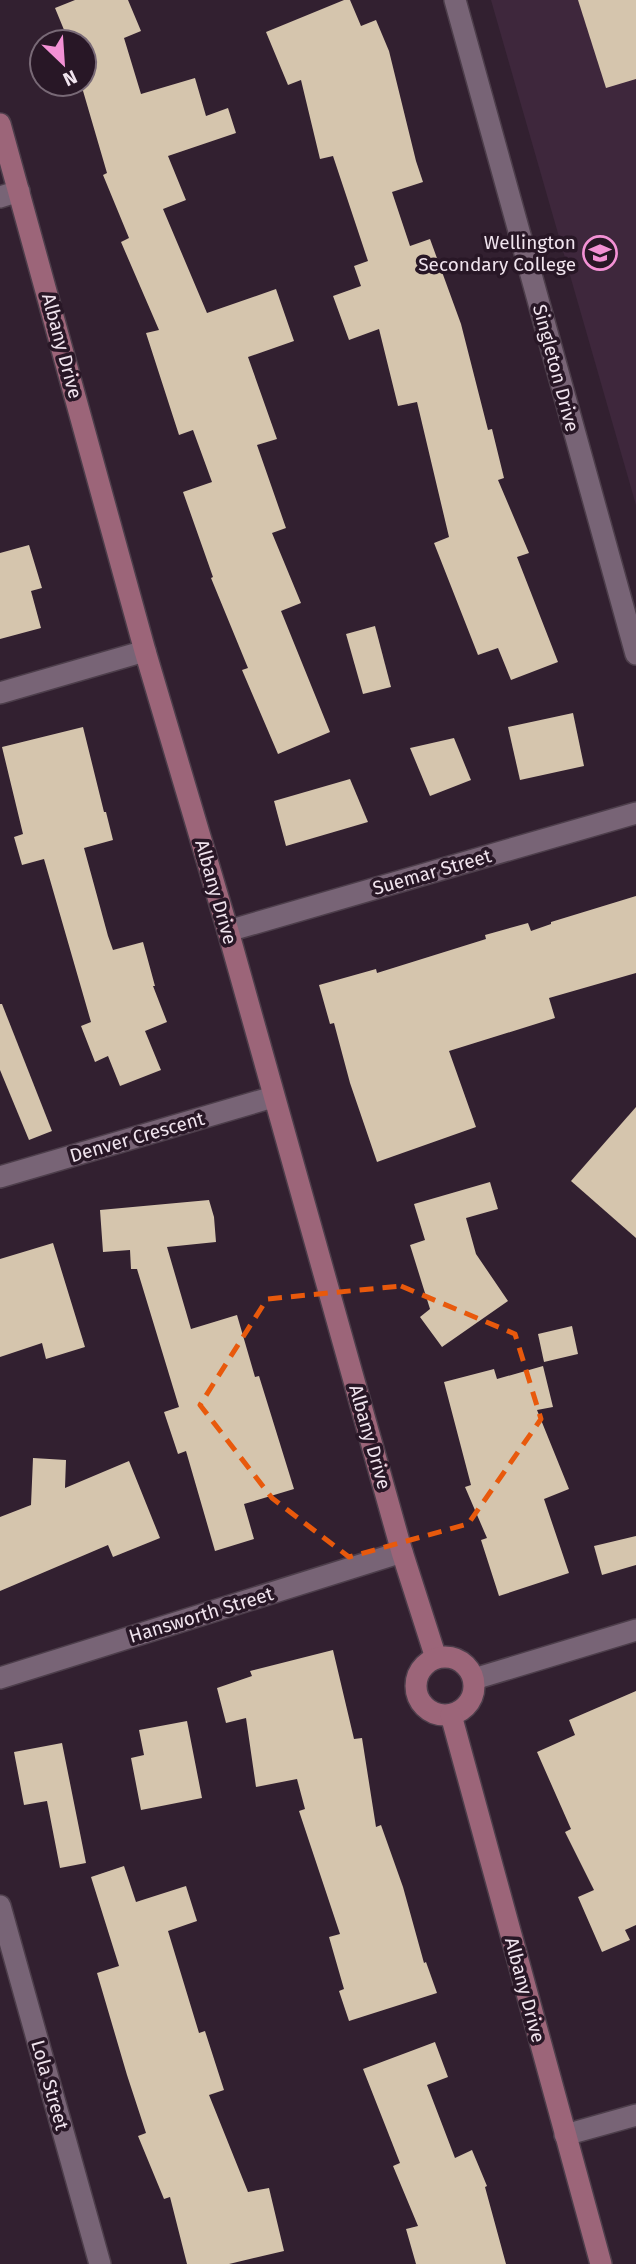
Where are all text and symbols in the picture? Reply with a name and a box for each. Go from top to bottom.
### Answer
north arrow [28,28,98,98]
text: N [59,65,81,91]
place label: Wellington Secondary College [418,231,576,276]
school or university icon: Wellington Secondary College [581,234,619,272]
street label: Albany Drive [37,291,87,401]
street label: Singleton Drive [528,302,584,434]
street label: Albany Drive [190,837,242,947]
street label: Suemar Street [370,844,494,900]
street label: Denver Crescent [67,1107,207,1167]
street label: Albany Drive [344,1382,396,1492]
street label: Hansworth Street [126,1582,276,1648]
street label: Albany Drive [500,1935,550,2045]
street label: Lola Street [26,2037,74,2133]

